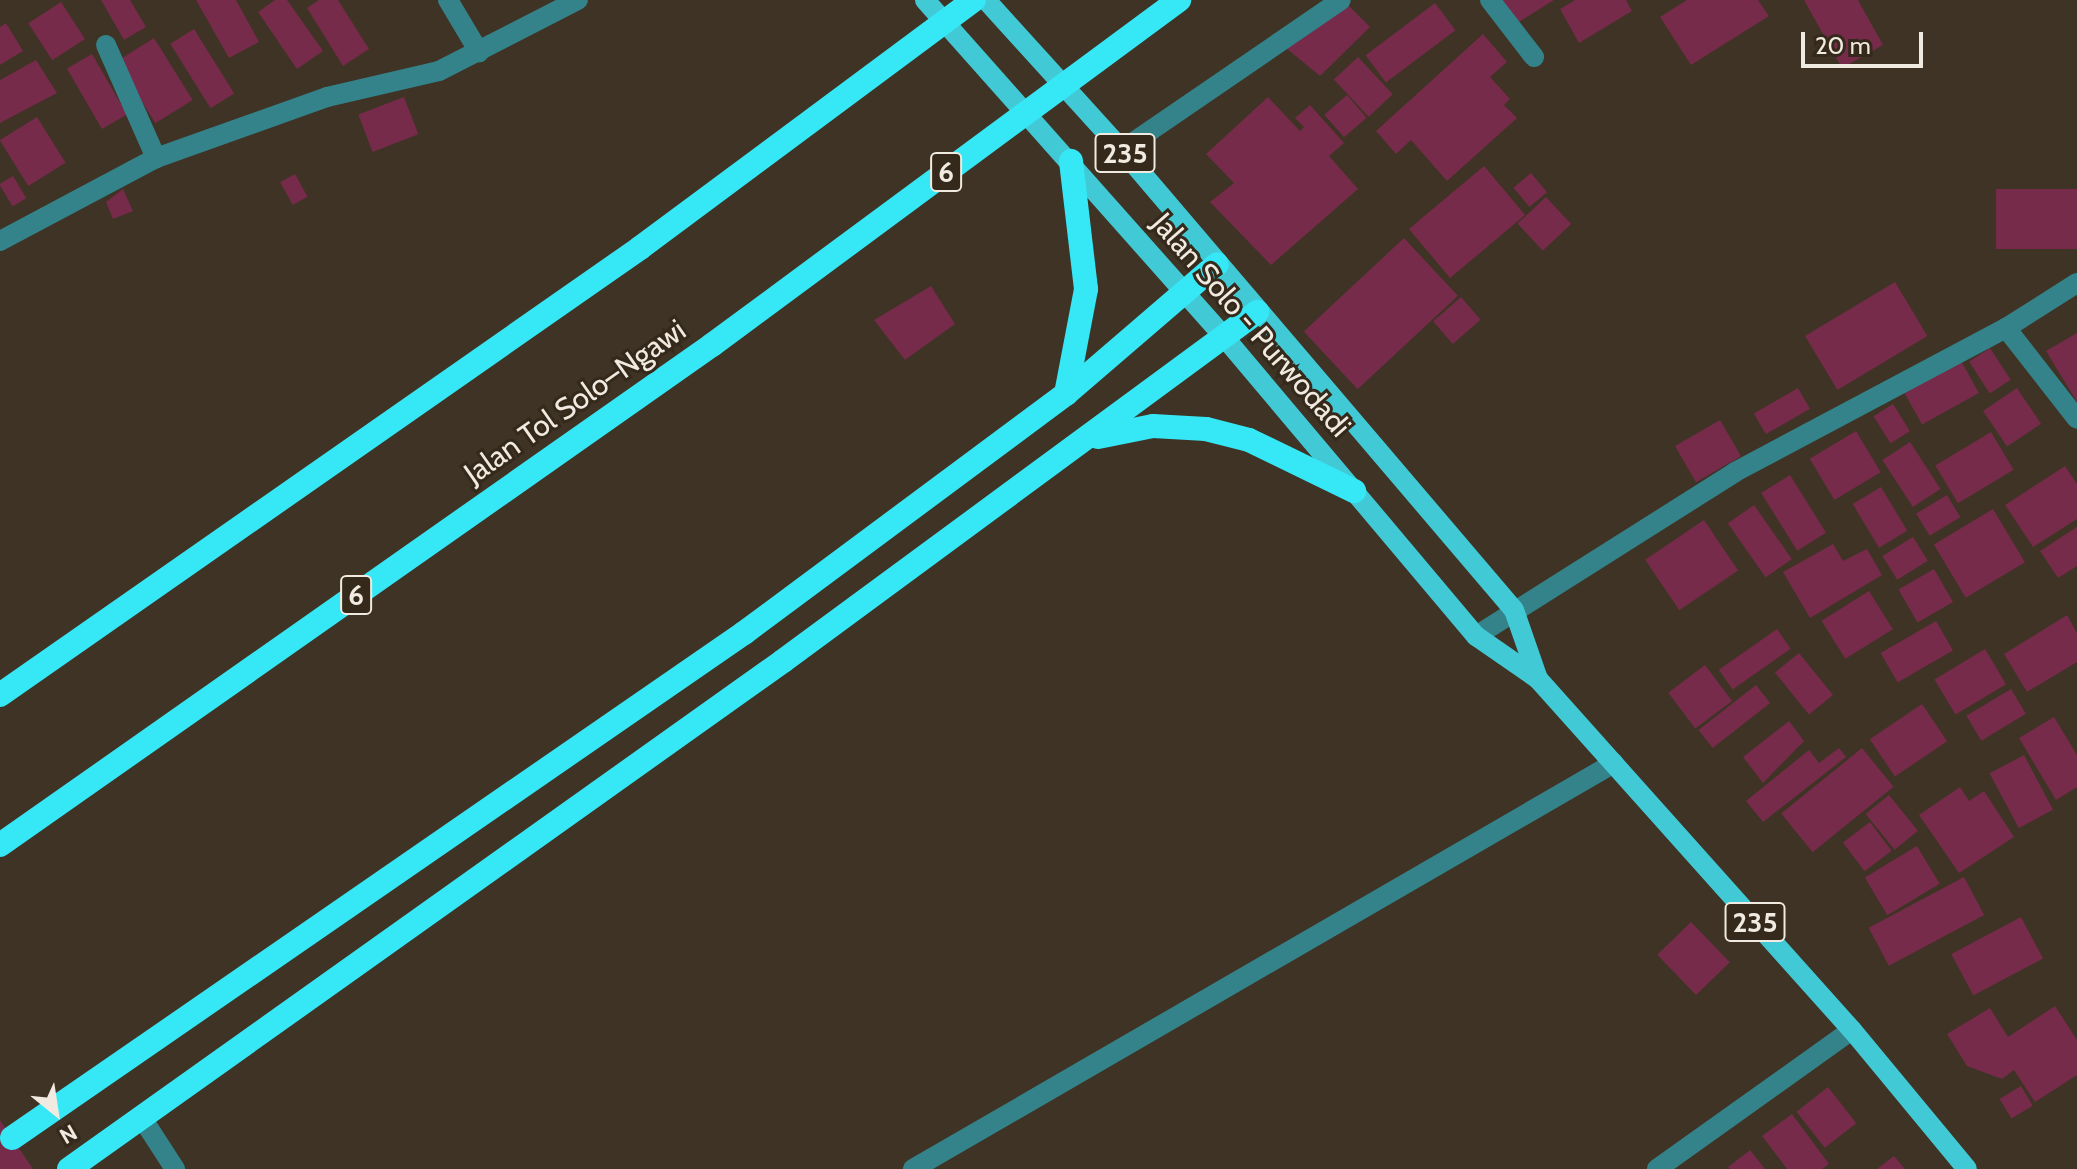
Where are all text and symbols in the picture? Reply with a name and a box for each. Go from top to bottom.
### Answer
scale bar [1805,16,1927,66]
text: 20 m [1815,31,1871,60]
road number: 235 [1093,129,1157,177]
road number: 6 [930,148,962,196]
street label: Jalan Solo - Purwodadi [1144,206,1358,444]
street label: Jalan Tol Solo–Ngawi [457,312,693,492]
road number: 6 [340,571,372,619]
road number: 235 [1723,898,1787,946]
north arrow [16,1073,96,1153]
text: N [55,1119,82,1150]

